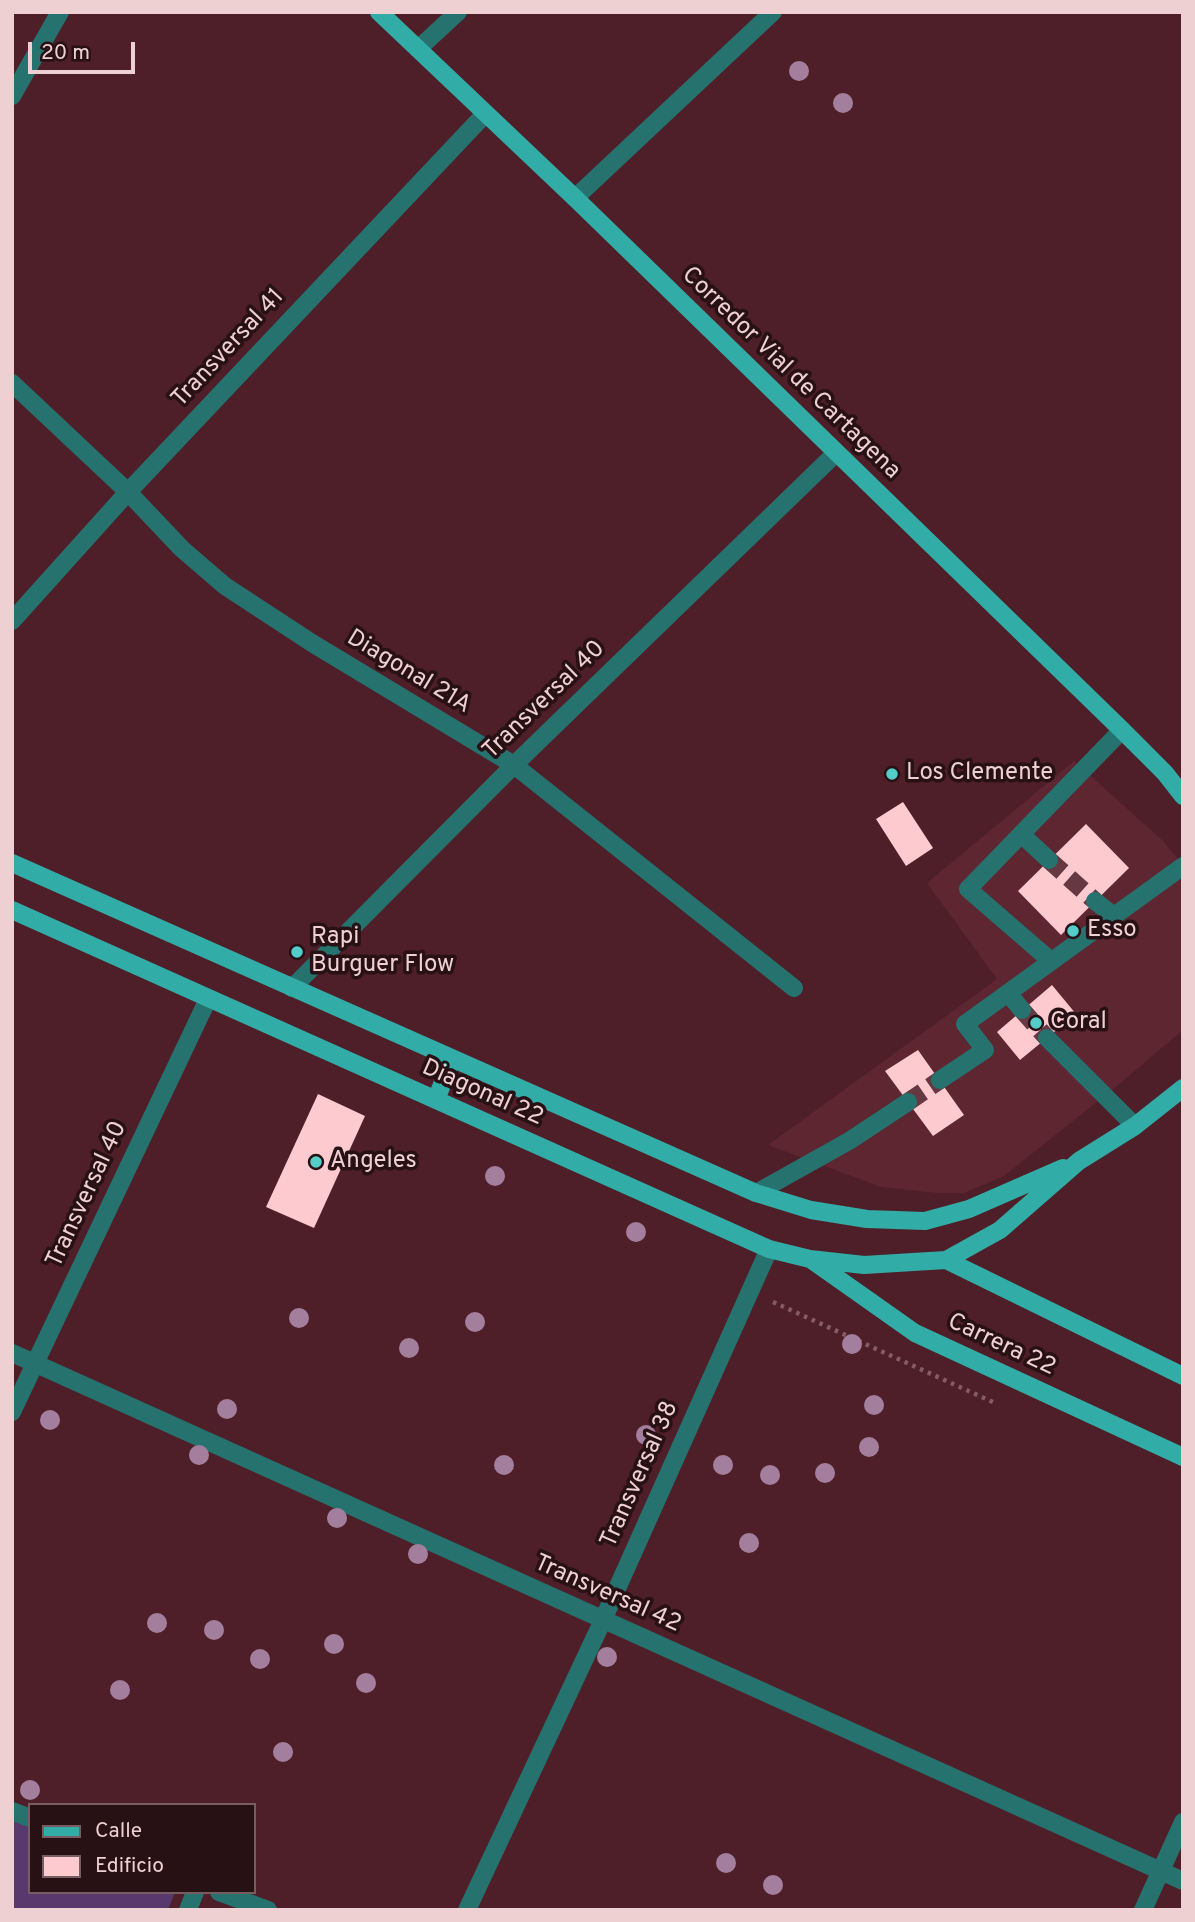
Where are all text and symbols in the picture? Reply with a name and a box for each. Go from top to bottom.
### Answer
scale bar [32,28,138,72]
text: 20 m [41,40,90,67]
street label: Corredor Vial de Cartagena [675,262,905,486]
street label: Transversal 41 [167,284,291,414]
street label: Diagonal 21A [341,625,475,721]
street label: Transversal 40 [478,636,612,766]
place label: Los Clemente [906,760,1053,788]
marker: Los Clemente [884,766,900,782]
place label: Esso [1087,917,1137,945]
marker: Esso [1065,923,1081,939]
place label: Rapi Burguer Flow [311,924,454,980]
marker: Rapi Burguer Flow [289,944,305,960]
place label: Coral [1050,1009,1107,1037]
marker: Coral [1028,1015,1044,1031]
street label: Diagonal 22 [417,1054,547,1134]
street label: Transversal 40 [41,1117,135,1273]
place label: Angeles [330,1148,417,1176]
marker: Angeles [308,1154,324,1170]
street label: Carrera 22 [942,1308,1060,1384]
street label: Transversal 38 [596,1397,686,1553]
street label: Transversal 42 [529,1550,685,1640]
legend [28,1803,256,1894]
text: Calle [95,1818,142,1845]
text: Edificio [95,1853,164,1880]

